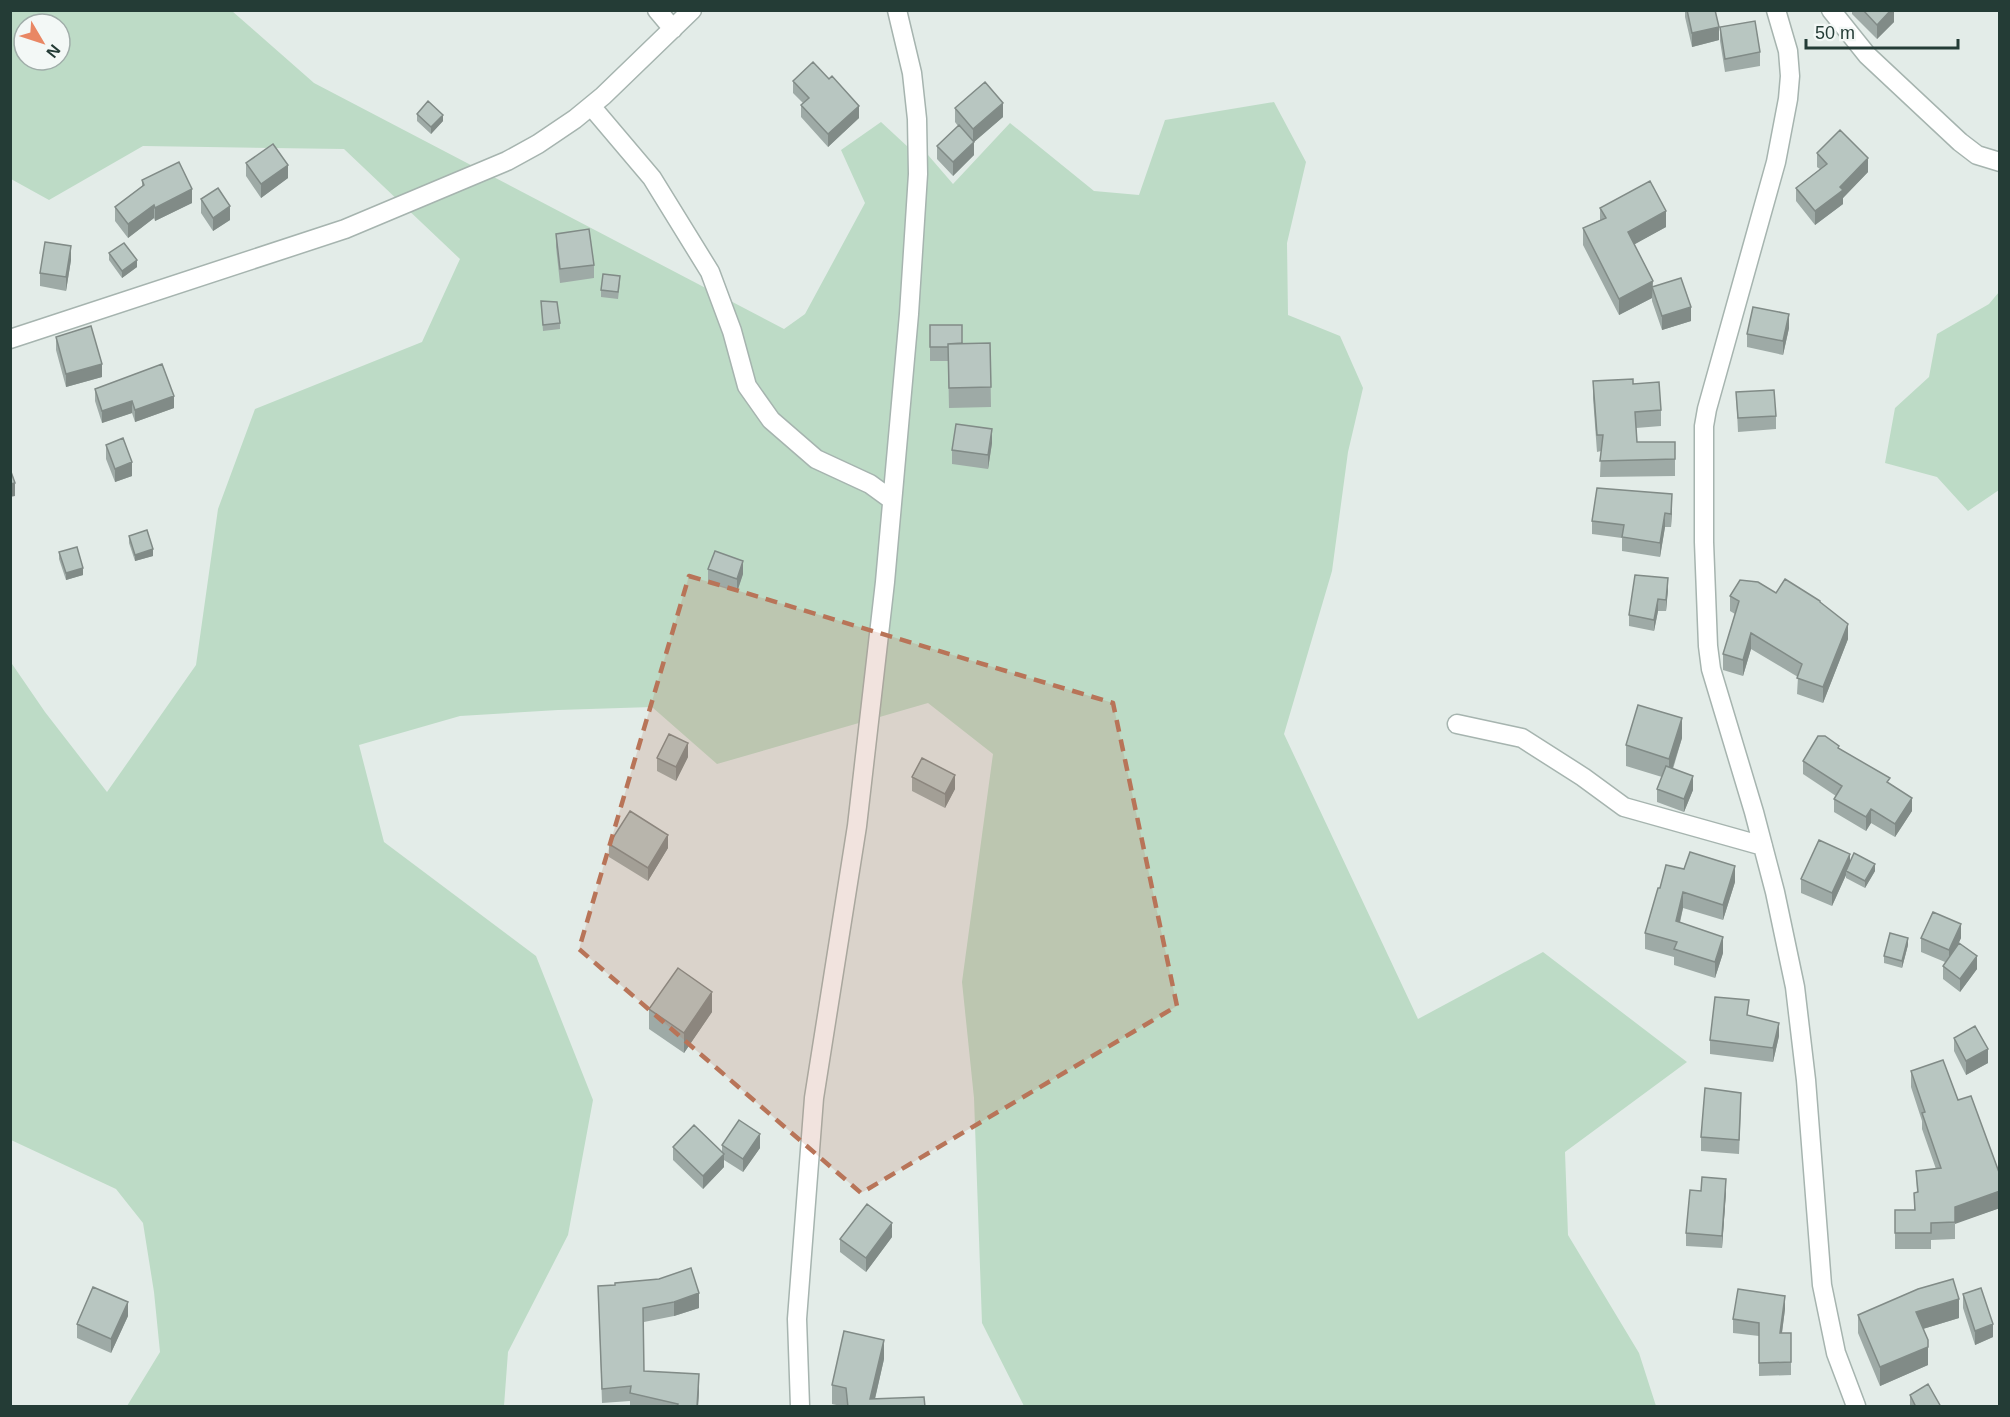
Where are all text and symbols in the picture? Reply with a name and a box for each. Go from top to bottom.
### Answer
north arrow [12,12,72,72]
scale bar [1806,12,1958,50]
text: 50 m [1815,23,1855,43]
text: N [43,41,64,61]

